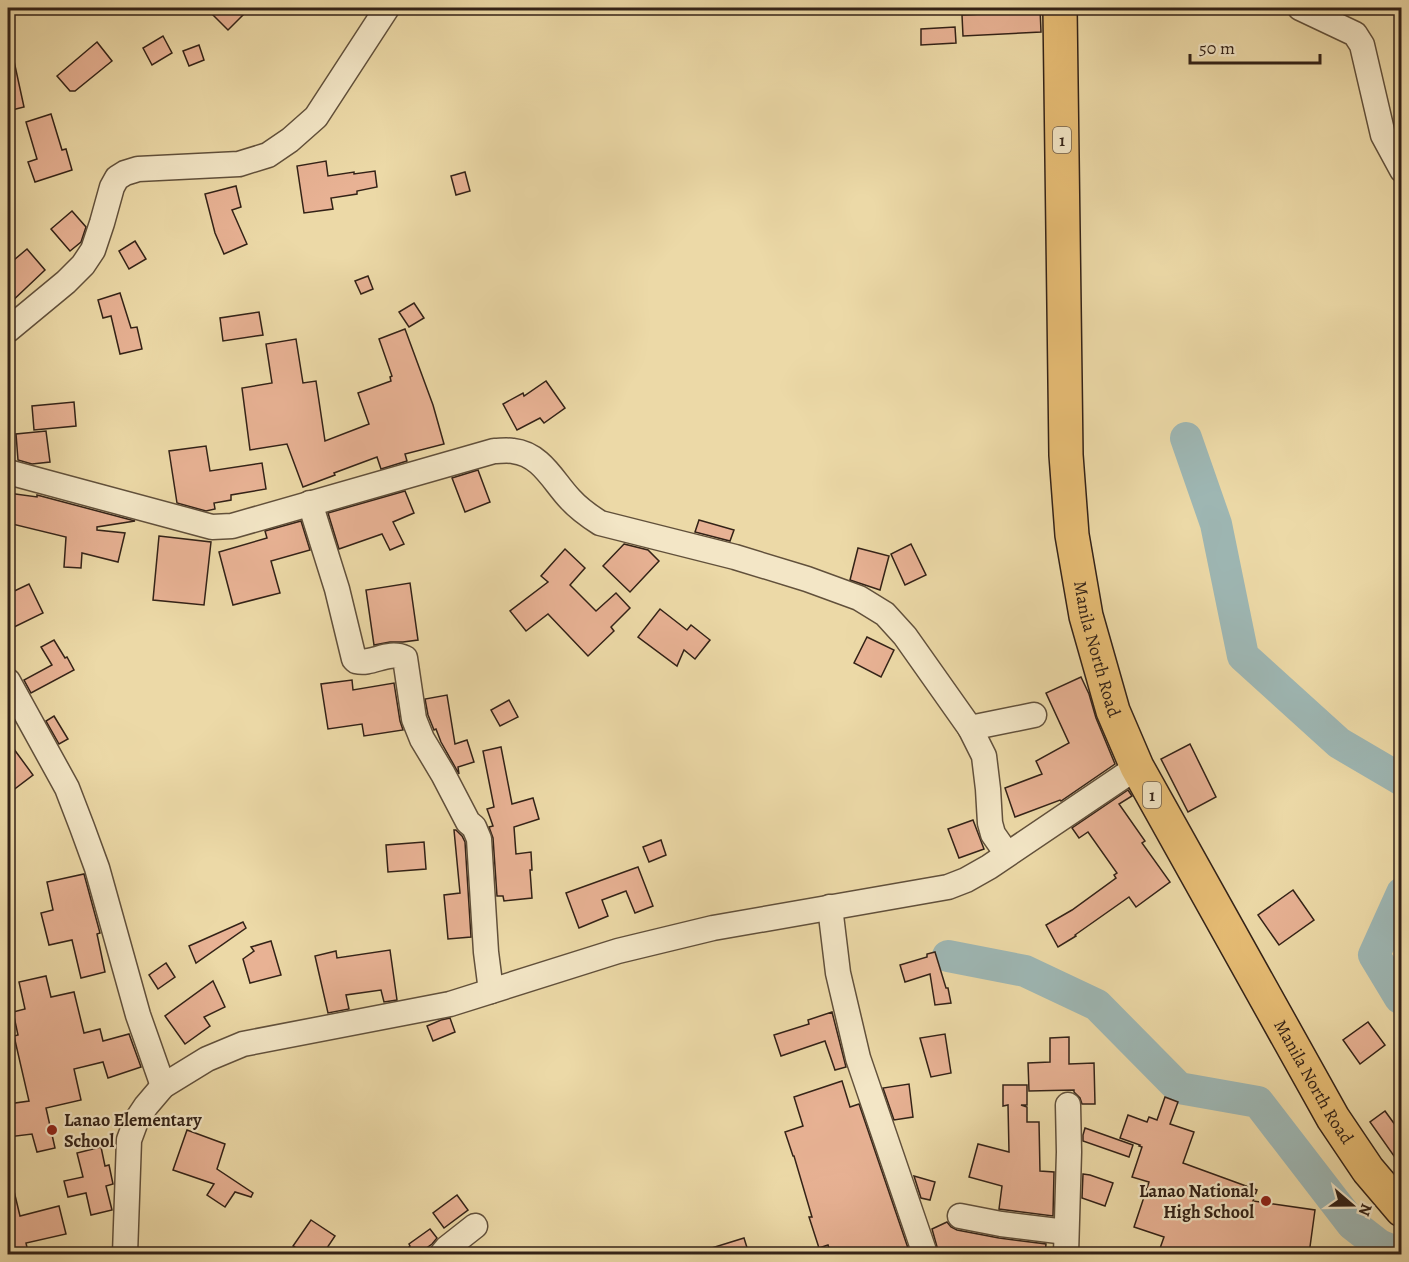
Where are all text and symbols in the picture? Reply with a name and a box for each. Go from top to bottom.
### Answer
scale bar [1190,27,1320,65]
text: 50 m [1199,36,1235,60]
road number: 1 [1053,127,1071,153]
street label: Manila North Road [1068,579,1126,721]
road number: 1 [1143,782,1161,808]
street label: Manila North Road [1268,1015,1359,1149]
place label: Lanao Elementary School [64,1108,202,1153]
marker: Lanao Elementary School [45,1123,59,1137]
north arrow [1322,1175,1382,1235]
place label: Lanao National High School [1139,1179,1254,1224]
marker: Lanao National High School [1259,1194,1273,1208]
text: N [1353,1201,1377,1219]

